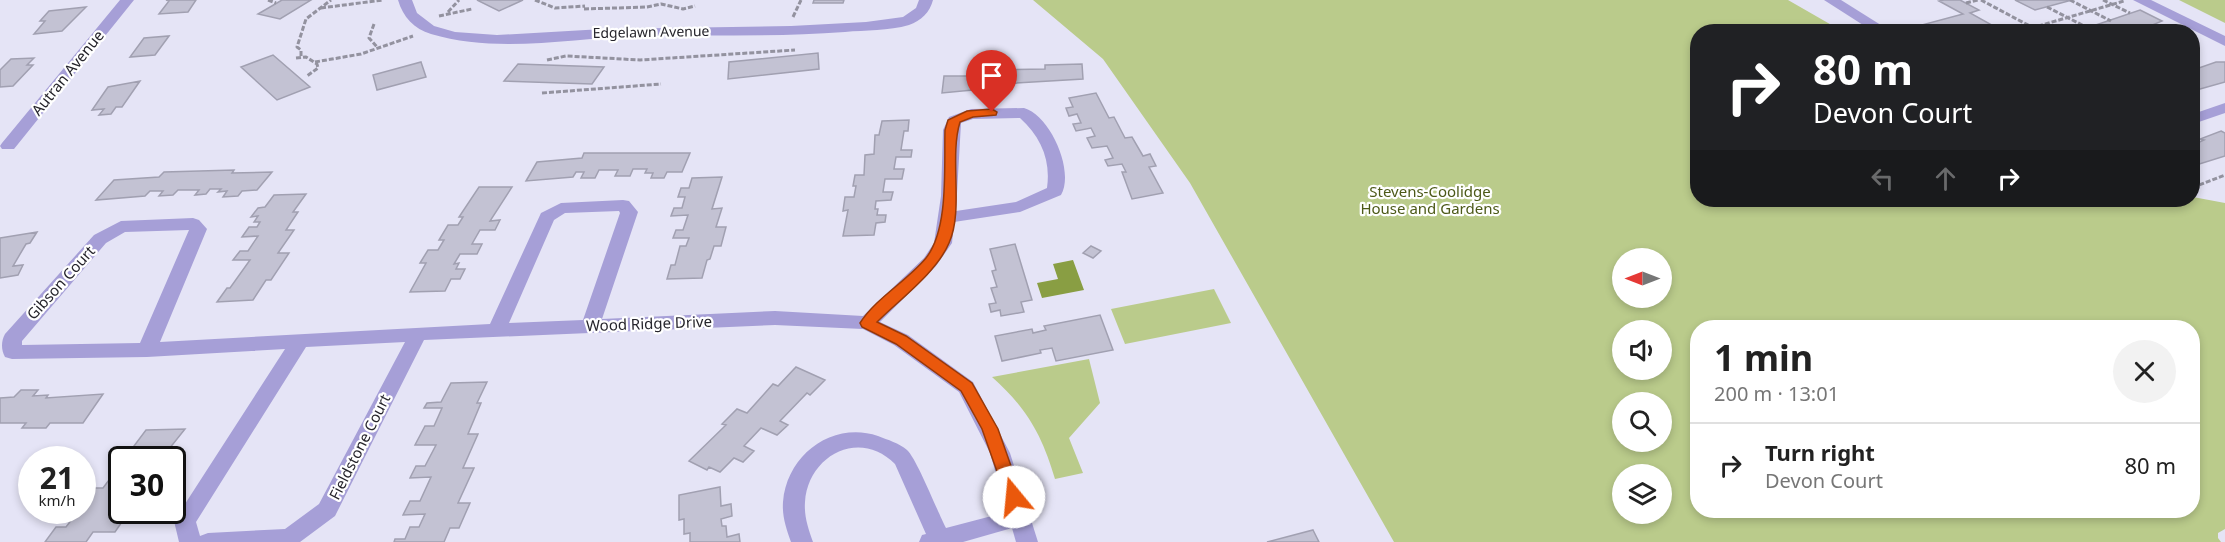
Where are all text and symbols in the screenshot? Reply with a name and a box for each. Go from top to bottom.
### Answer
street label: Edgelawn Avenue [592,21,710,42]
street label: Autran Avenue [27,26,108,119]
text: 80 m [1813,40,1913,97]
icon: right [1714,48,1792,126]
pin [966,50,1017,112]
icon: arrive [975,59,1008,92]
text: Devon Court [1813,94,1972,131]
icon: left [1866,162,1899,195]
icon: ahead [1929,162,1962,195]
icon: right [1992,162,2025,195]
park label: Stevens-Coolidge House and Gardens [1360,181,1500,218]
street label: Gibson Court [22,241,99,324]
north arrow [1612,248,1672,308]
map controls [1612,248,1672,524]
street label: Wood Ridge Drive [586,311,712,335]
button: sound [1612,320,1672,380]
text: 1 min [1714,333,1813,382]
button: close [2113,340,2176,403]
text: 200 m · 13:01 [1714,380,1839,407]
street label: Fieldstone Court [324,390,395,503]
button: search [1612,392,1672,452]
text: Turn right [1765,437,1875,467]
speed limit sign: 30 [108,446,186,524]
icon: right [1714,449,1747,482]
text: 80 m [2125,450,2176,480]
text: 21 [40,457,74,498]
button: layers [1612,464,1672,524]
position arrow [982,465,1046,529]
text: Devon Court [1765,467,1883,494]
text: km/h [39,490,75,510]

